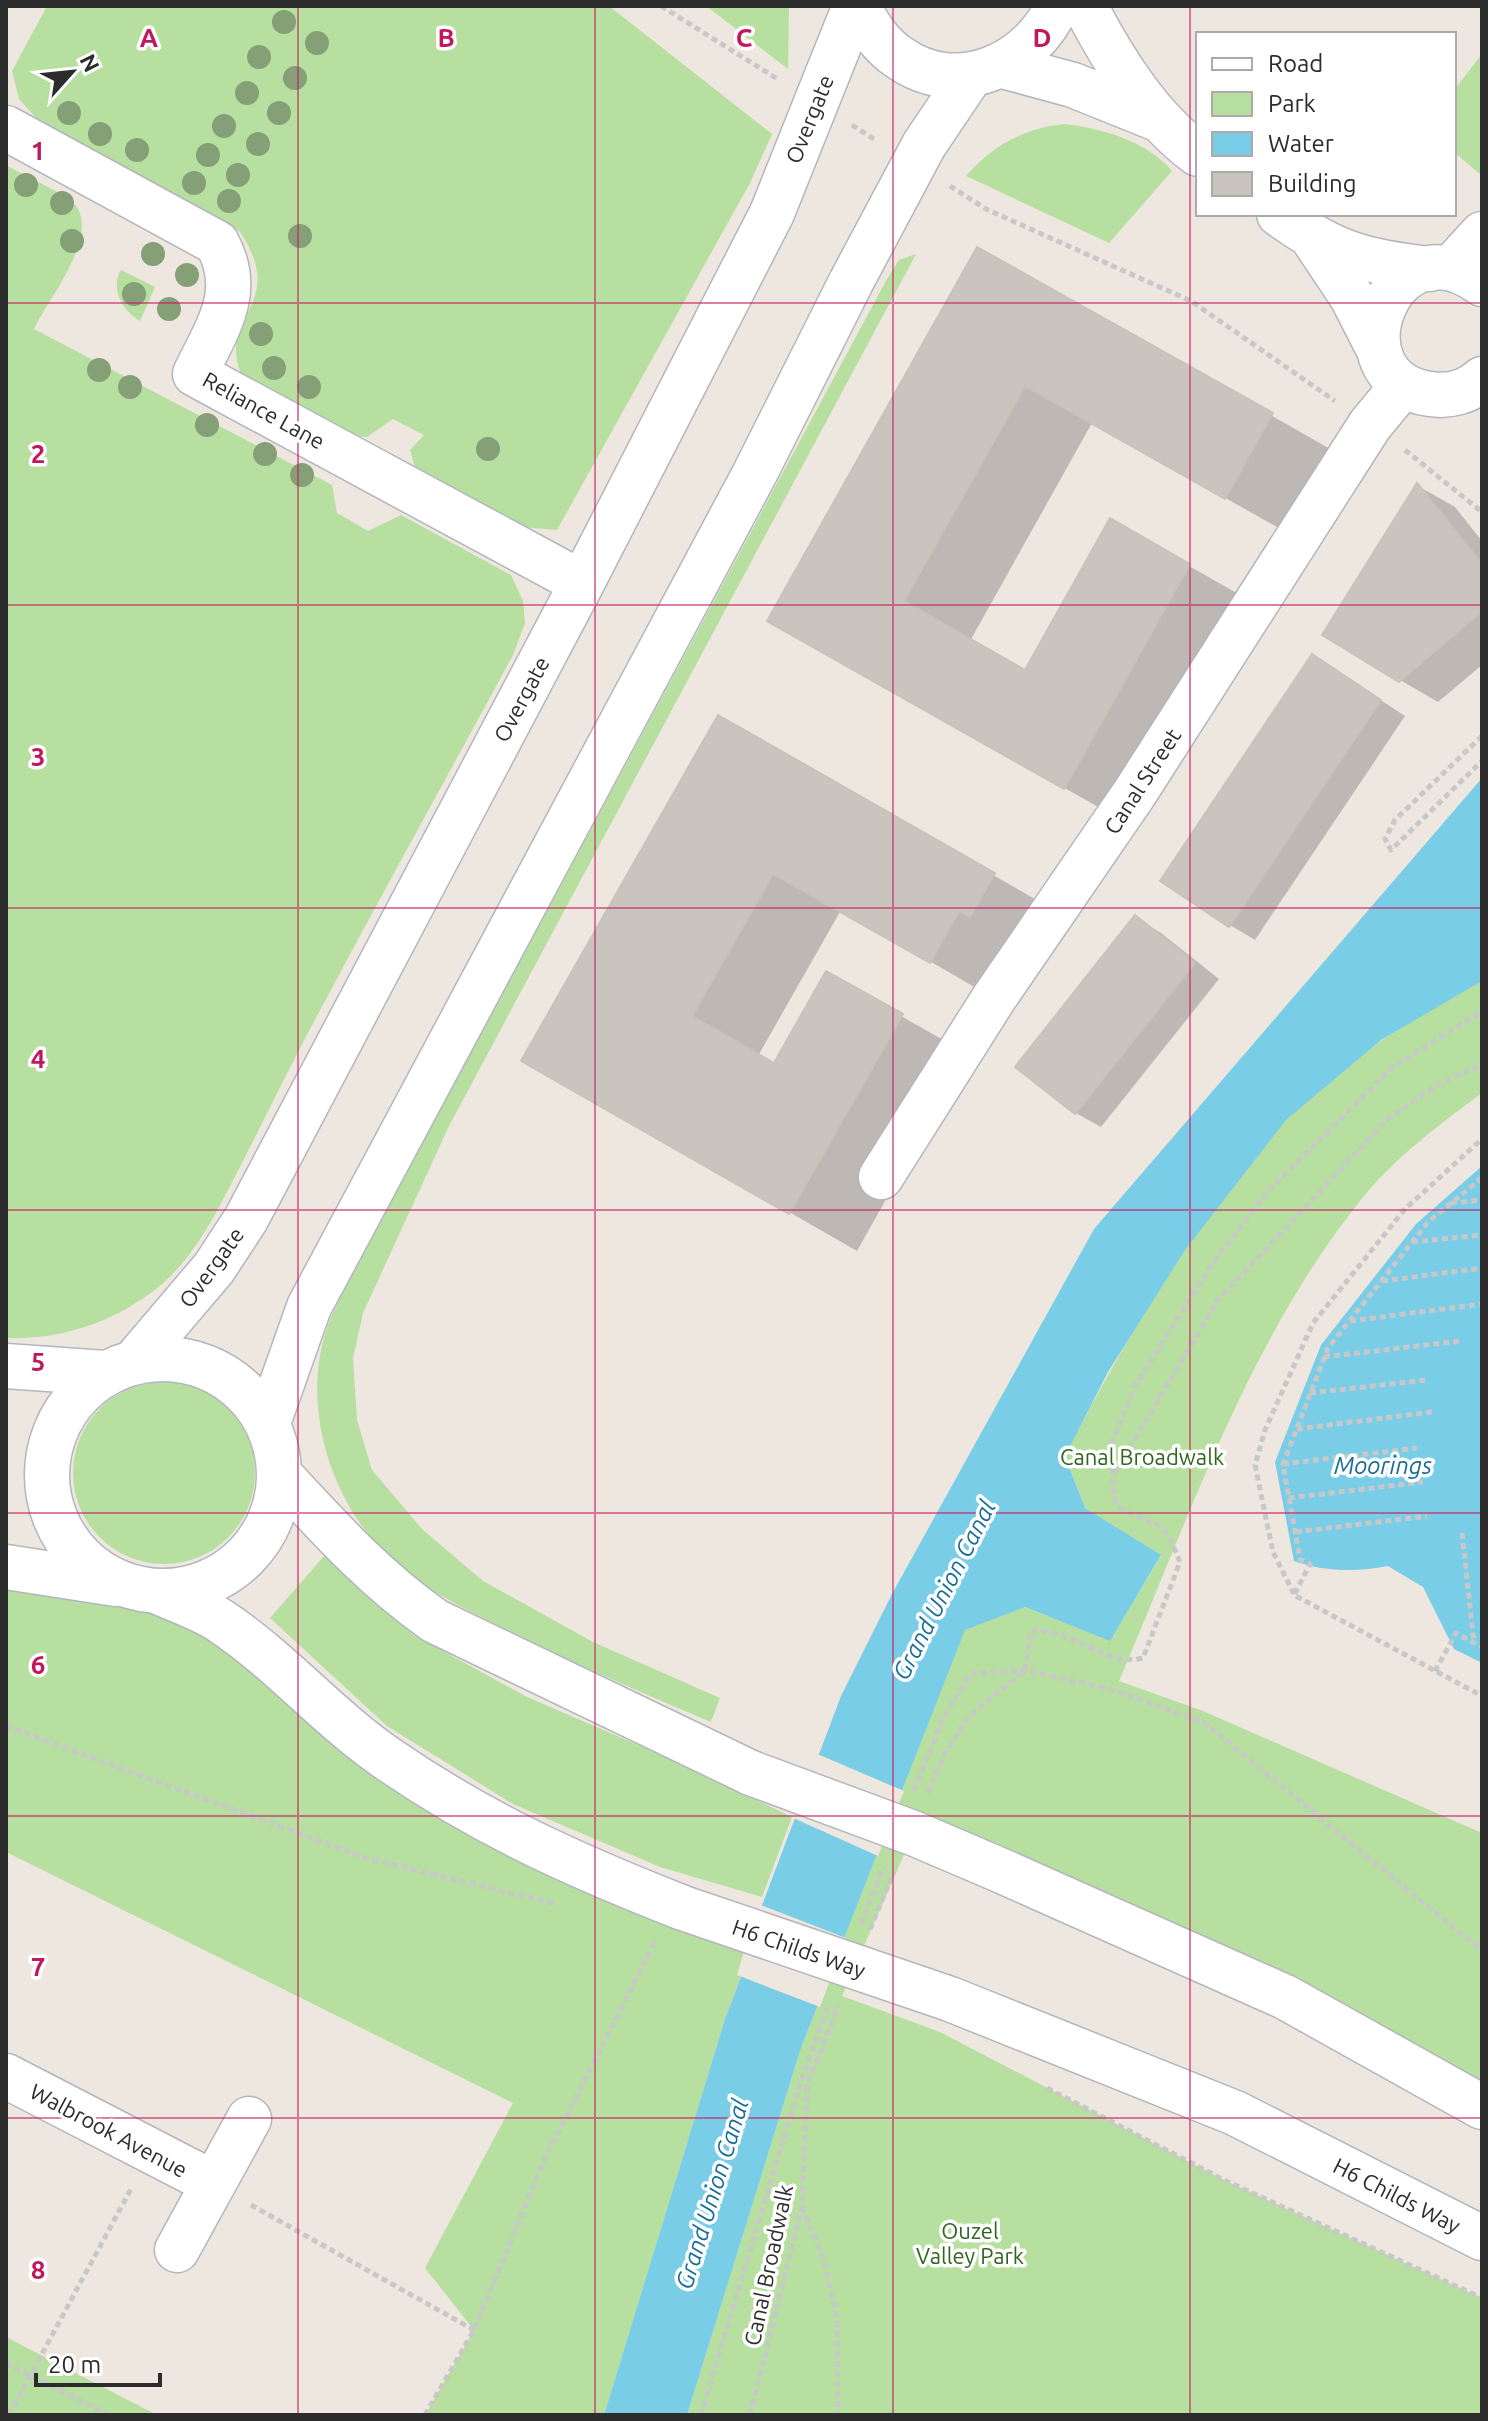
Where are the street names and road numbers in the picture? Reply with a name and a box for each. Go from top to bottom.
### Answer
street label: Overgate [780,71,838,167]
street label: Reliance Lane [199,366,329,454]
street label: Overgate [488,652,554,746]
street label: Canal Street [1099,723,1186,839]
street label: Overgate [174,1222,248,1312]
street label: H6 Childs Way [729,1914,869,1983]
street label: Walbrook Avenue [26,2078,192,2182]
street label: H6 Childs Way [1329,2152,1465,2238]
street label: Canal Broadwalk [739,2182,797,2348]

